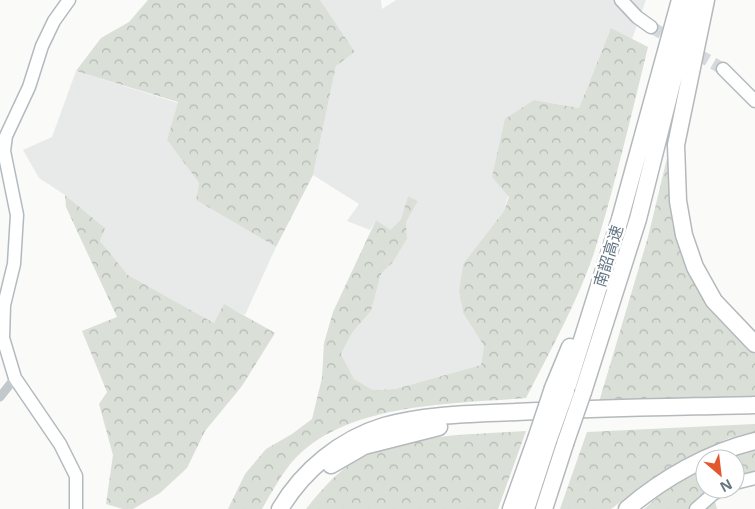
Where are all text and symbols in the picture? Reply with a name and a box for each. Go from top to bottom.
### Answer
street label: 南韶高速 [588,222,628,290]
north arrow [695,449,745,499]
text: N [717,475,736,497]

